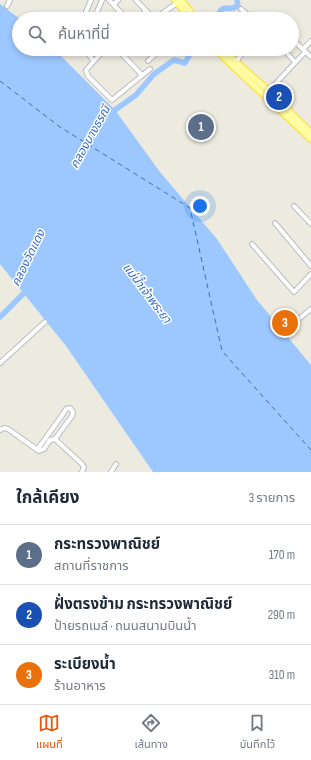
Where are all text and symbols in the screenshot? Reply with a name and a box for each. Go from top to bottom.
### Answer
search box [12,12,299,56]
icon: search [26,23,48,45]
text: ค้นหาที่นี่ [58,25,110,44]
pin: 2 [266,82,292,112]
water label: คลองบางธรณี [67,102,115,171]
pin: 1 [188,112,214,142]
your location [190,196,210,216]
water label: คลองวัดแดง [8,227,49,289]
water label: แม่น้ำเจ้าพระยา [119,259,176,327]
pin: 3 [272,308,298,338]
text: ใกล้เคียง [16,488,79,508]
text: 3 รายการ [249,490,295,506]
text: กระทรวงพาณิชย์ [54,535,160,554]
text: 1 [26,547,32,563]
text: 170 m [269,547,295,563]
text: สถานที่ราชการ [54,558,129,574]
text: ฝั่งตรงข้าม กระทรวงพาณิชย์ [54,595,232,614]
text: 2 [26,607,32,623]
text: 290 m [268,607,295,623]
text: ป้ายรถเมล์ · ถนนสนามบินน้ำ [54,618,197,634]
text: ระเบียงน้ำ [54,655,116,674]
text: 3 [26,667,32,683]
text: 310 m [269,667,295,683]
text: ร้านอาหาร [54,678,106,694]
tab: แผนที่ [36,712,63,753]
tab: เส้นทาง [135,712,168,753]
tab: บันทึกไว้ [240,712,275,753]

